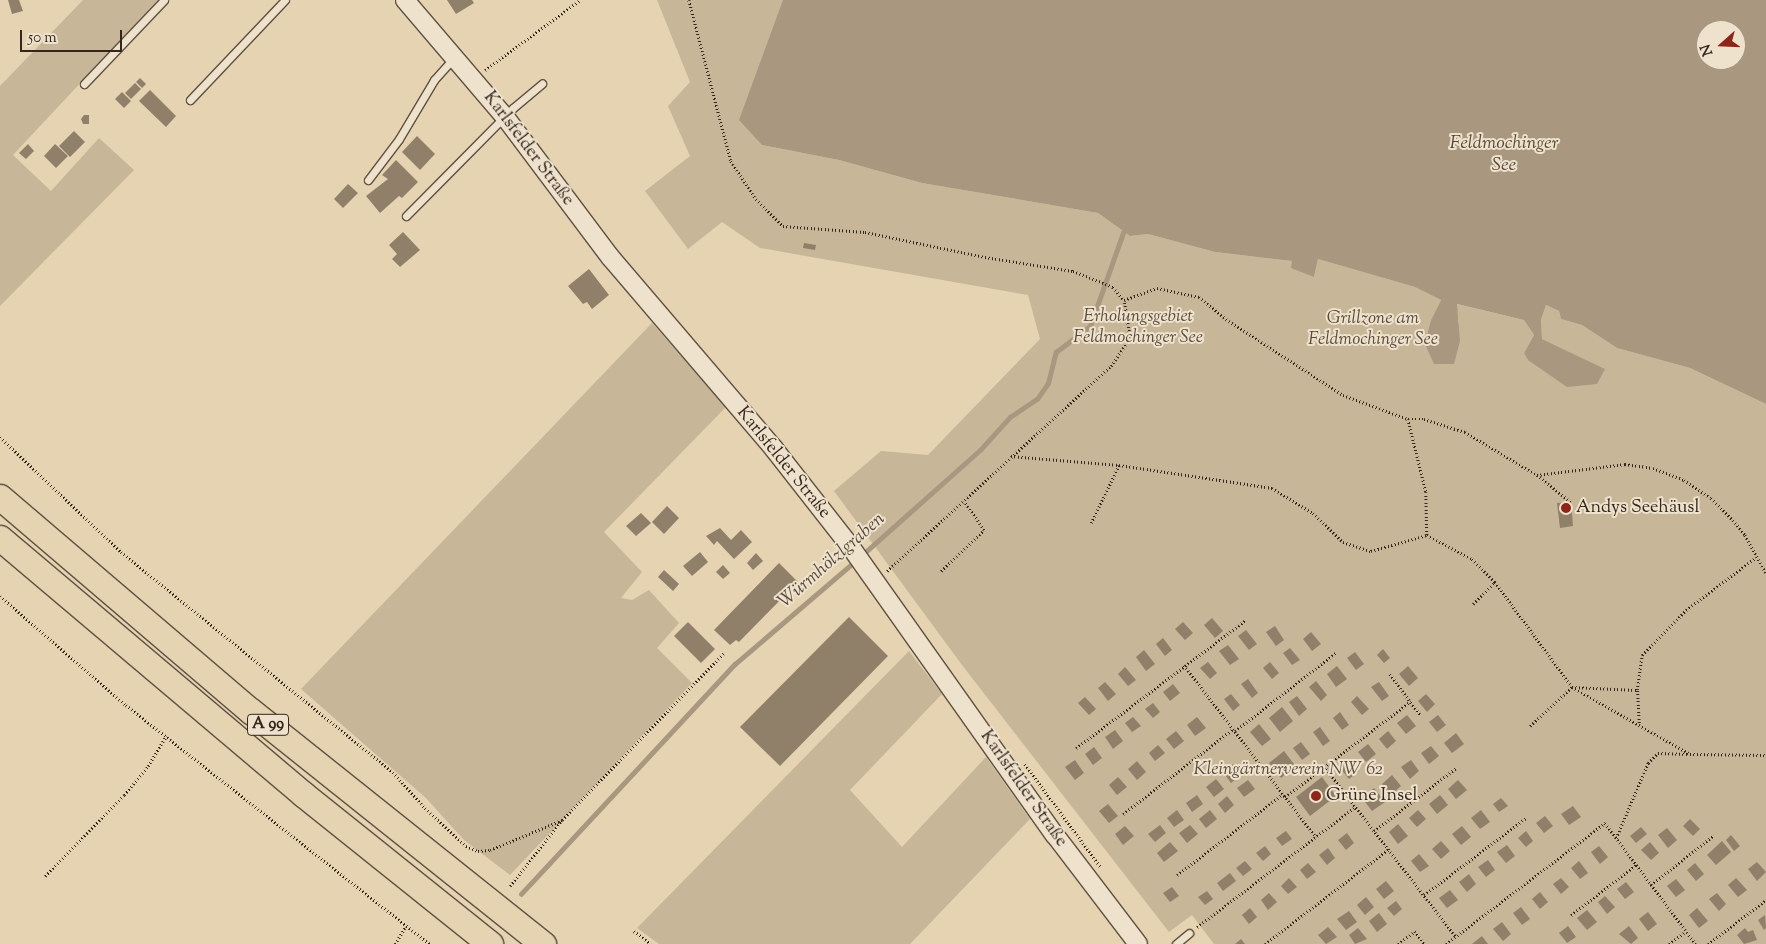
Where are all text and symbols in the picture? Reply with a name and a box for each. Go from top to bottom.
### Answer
scale bar [22,20,125,52]
north arrow [1696,20,1746,70]
text: 50 m [28,28,57,49]
text: N [1697,41,1719,58]
street label: Karlsfelder Straße [478,88,578,210]
water label: Feldmochinger See [1450,133,1558,177]
park label: Erholungsgebiet Feldmochinger See [1073,307,1203,350]
park label: Grillzone am Feldmochinger See [1308,309,1438,352]
street label: Karlsfelder Straße [731,403,835,523]
place label: Andys Seehäusl [1576,497,1699,519]
marker: Andys Seehäusl [1560,502,1572,514]
water label: Würmhölzlgraben [774,508,890,614]
road number: A 99 [247,712,289,738]
street label: Karlsfelder Straße [975,726,1071,852]
park label: Kleingärtnerverein NW 62 [1194,759,1382,781]
place label: Grüne Insel [1326,785,1417,807]
marker: Grüne Insel [1310,790,1322,802]

